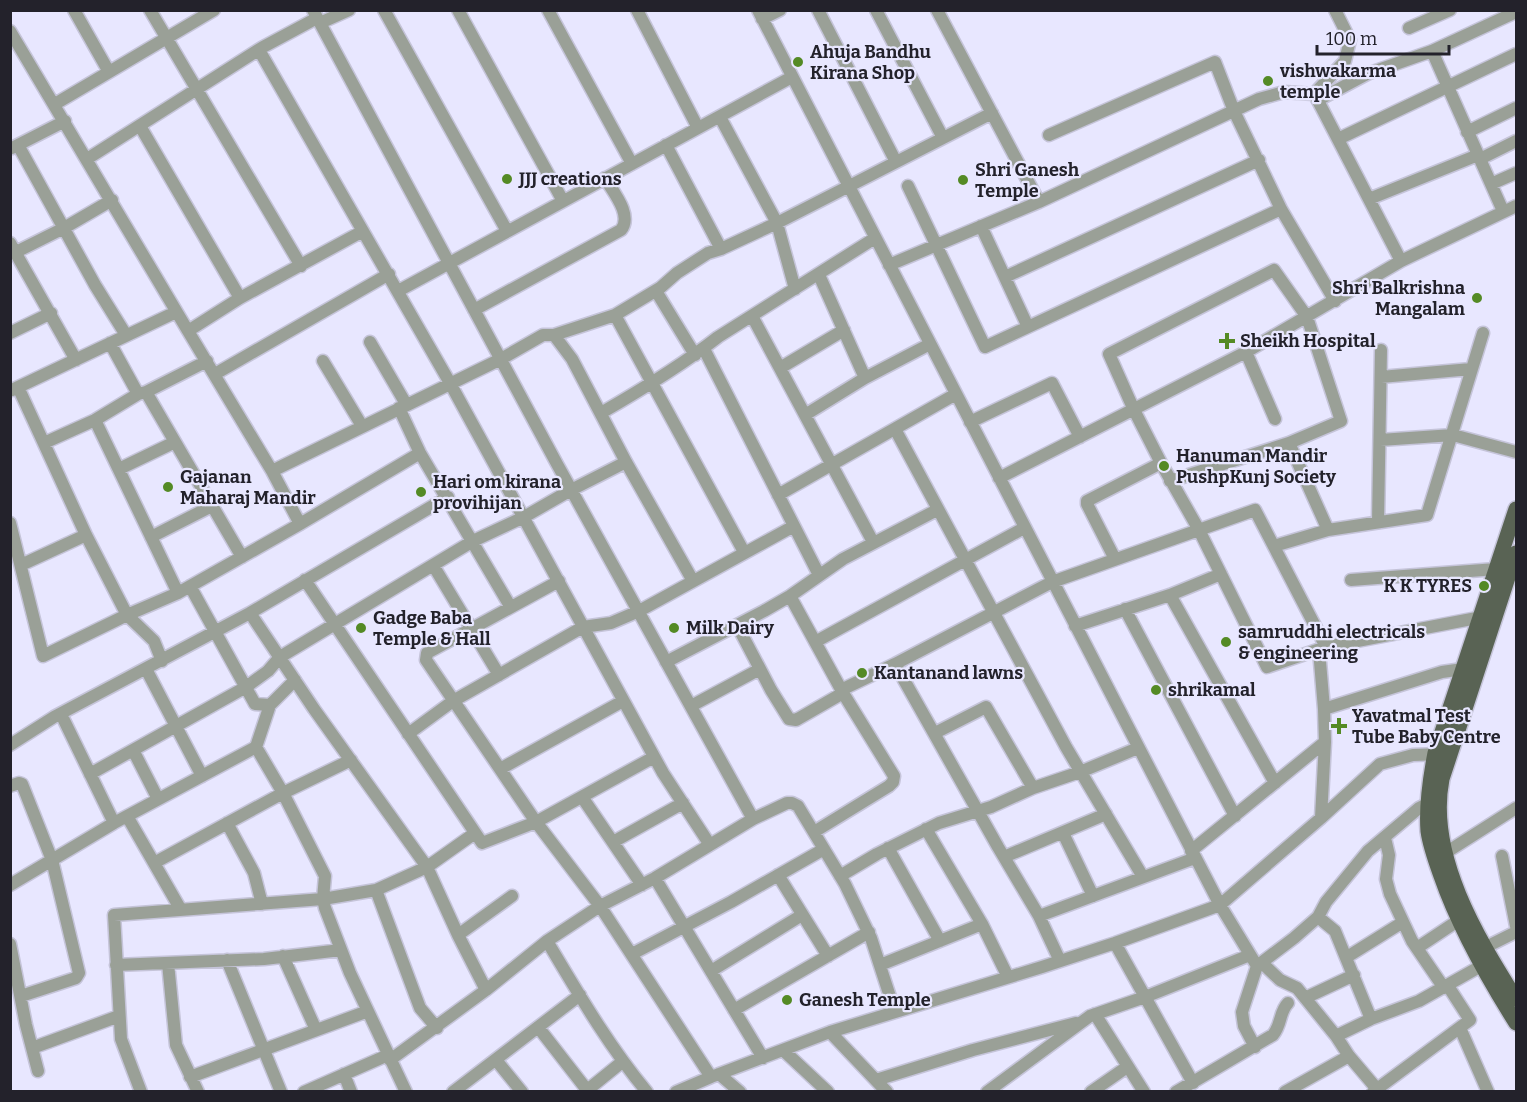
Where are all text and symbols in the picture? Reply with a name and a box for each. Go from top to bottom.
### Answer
scale bar [1317,18,1449,56]
text: 100 m [1326,28,1377,50]
place label: Ahuja Bandhu Kirana Shop [810,41,932,84]
marker: Ahuja Bandhu Kirana Shop [791,55,805,69]
place label: vishwakarma temple [1279,60,1396,103]
marker: vishwakarma temple [1261,74,1275,88]
place label: Shri Ganesh Temple [975,159,1080,202]
place label: JJJ creations [518,168,622,190]
marker: JJJ creations [500,172,514,186]
marker: Shri Ganesh Temple [956,173,970,187]
place label: Shri Balkrishna Mangalam [1332,277,1465,320]
marker: Shri Balkrishna Mangalam [1470,291,1484,305]
place label: Sheikh Hospital [1240,330,1376,352]
marker: Sheikh Hospital [1218,332,1236,350]
place label: Hanuman Mandir PushpKunj Society [1176,445,1337,488]
marker: Hanuman Mandir PushpKunj Society [1157,459,1171,473]
place label: Gajanan Maharaj Mandir [180,466,316,509]
place label: Hari om kirana provihijan [433,471,561,514]
marker: Gajanan Maharaj Mandir [161,480,175,494]
marker: Hari om kirana provihijan [414,485,428,499]
place label: K K TYRES [1384,575,1472,597]
marker: K K TYRES [1477,579,1491,593]
place label: Gadge Baba Temple & Hall [373,607,491,650]
place label: Milk Dairy [686,617,775,639]
marker: Gadge Baba Temple & Hall [354,621,368,635]
marker: Milk Dairy [667,621,681,635]
place label: samruddhi electricals & engineering [1238,621,1425,664]
marker: samruddhi electricals & engineering [1219,635,1233,649]
place label: Kantanand lawns [874,662,1023,684]
marker: Kantanand lawns [855,666,869,680]
place label: shrikamal [1168,679,1256,701]
marker: shrikamal [1149,683,1163,697]
place label: Yavatmal Test Tube Baby Centre [1352,705,1501,748]
marker: Yavatmal Test Tube Baby Centre [1330,717,1348,735]
place label: Ganesh Temple [799,989,931,1011]
marker: Ganesh Temple [780,993,794,1007]

